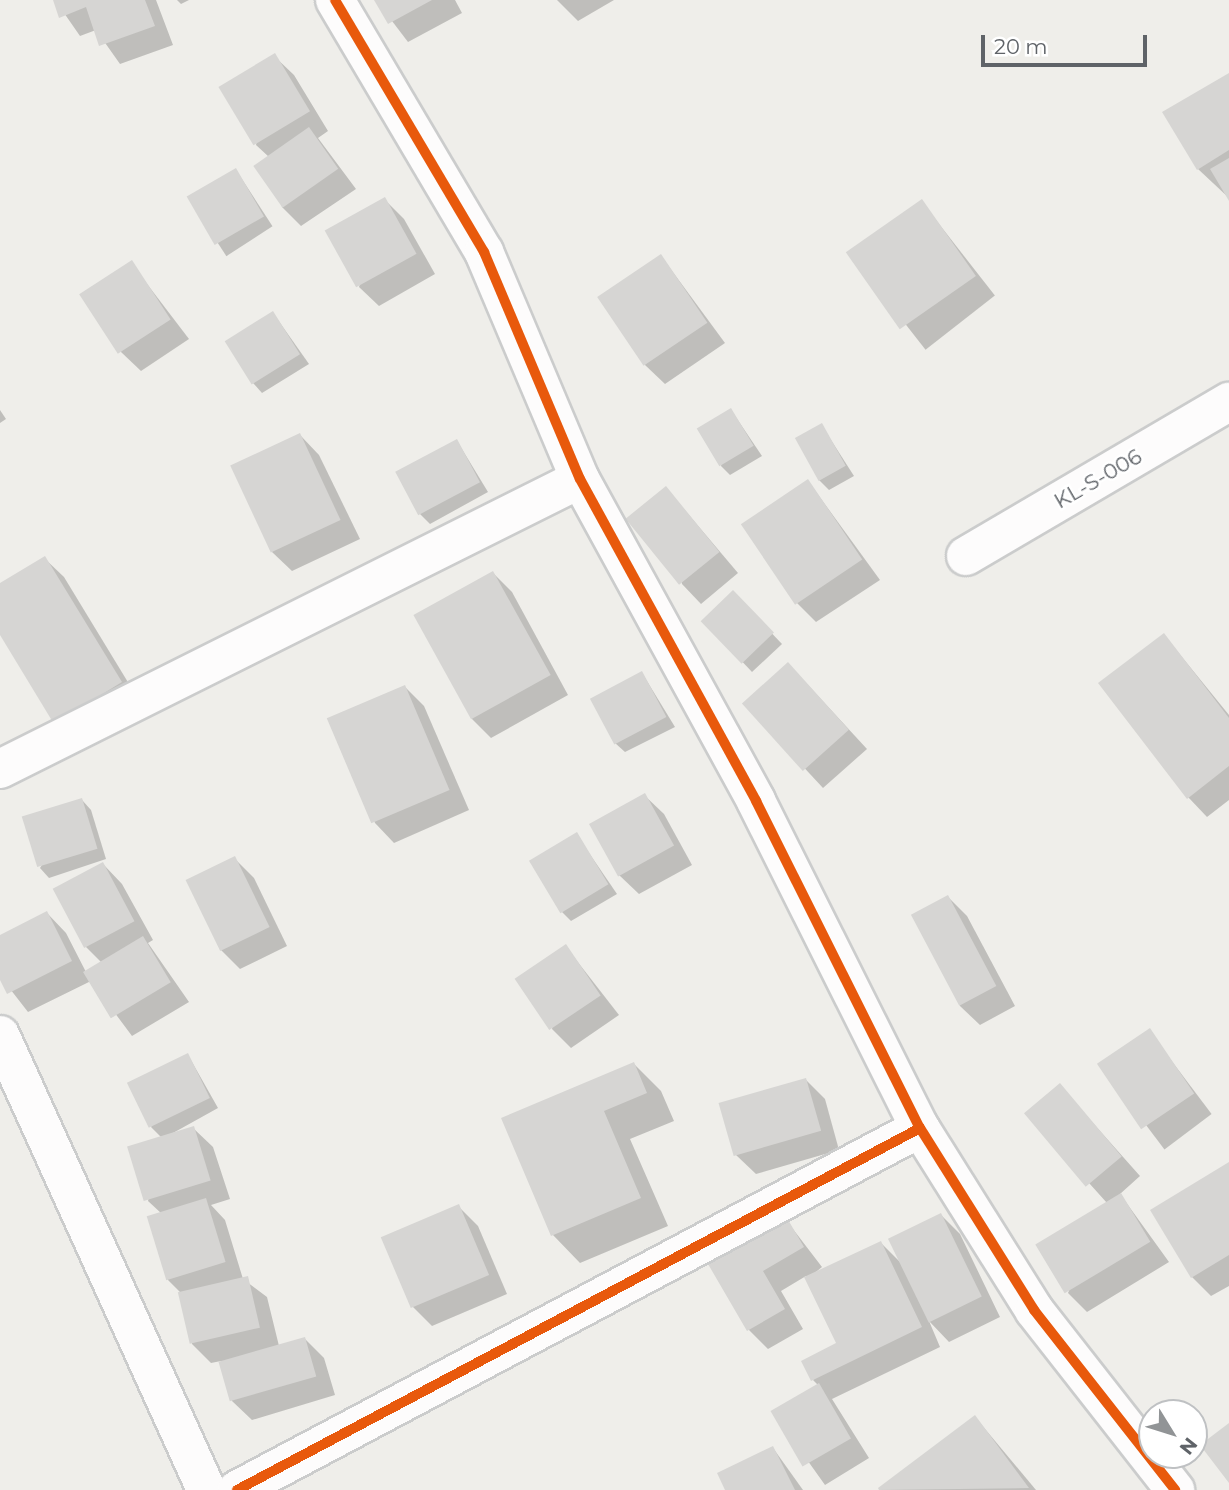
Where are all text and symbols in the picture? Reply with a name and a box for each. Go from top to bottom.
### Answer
scale bar [984,21,1150,65]
text: 20 m [994,34,1048,59]
street label: KL-S-006 [1050,444,1146,514]
north arrow [1138,1399,1208,1469]
text: N [1175,1433,1202,1459]

